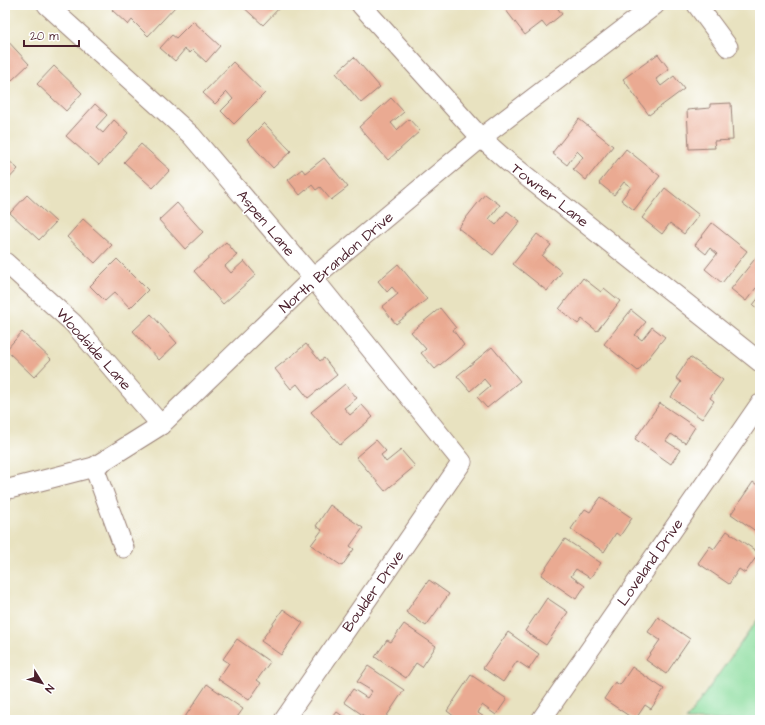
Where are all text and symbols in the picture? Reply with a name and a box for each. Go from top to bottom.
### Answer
scale bar [24,22,79,48]
text: 20 m [30,28,59,45]
street label: Towner Lane [506,158,593,232]
street label: Aspen Lane [232,186,300,261]
street label: North Brandon Drive [275,207,398,318]
street label: Woodside Lane [51,304,136,395]
street label: Loveland Drive [613,514,688,610]
street label: Boulder Drive [337,546,409,636]
north arrow [22,663,62,703]
text: N [41,681,58,696]

